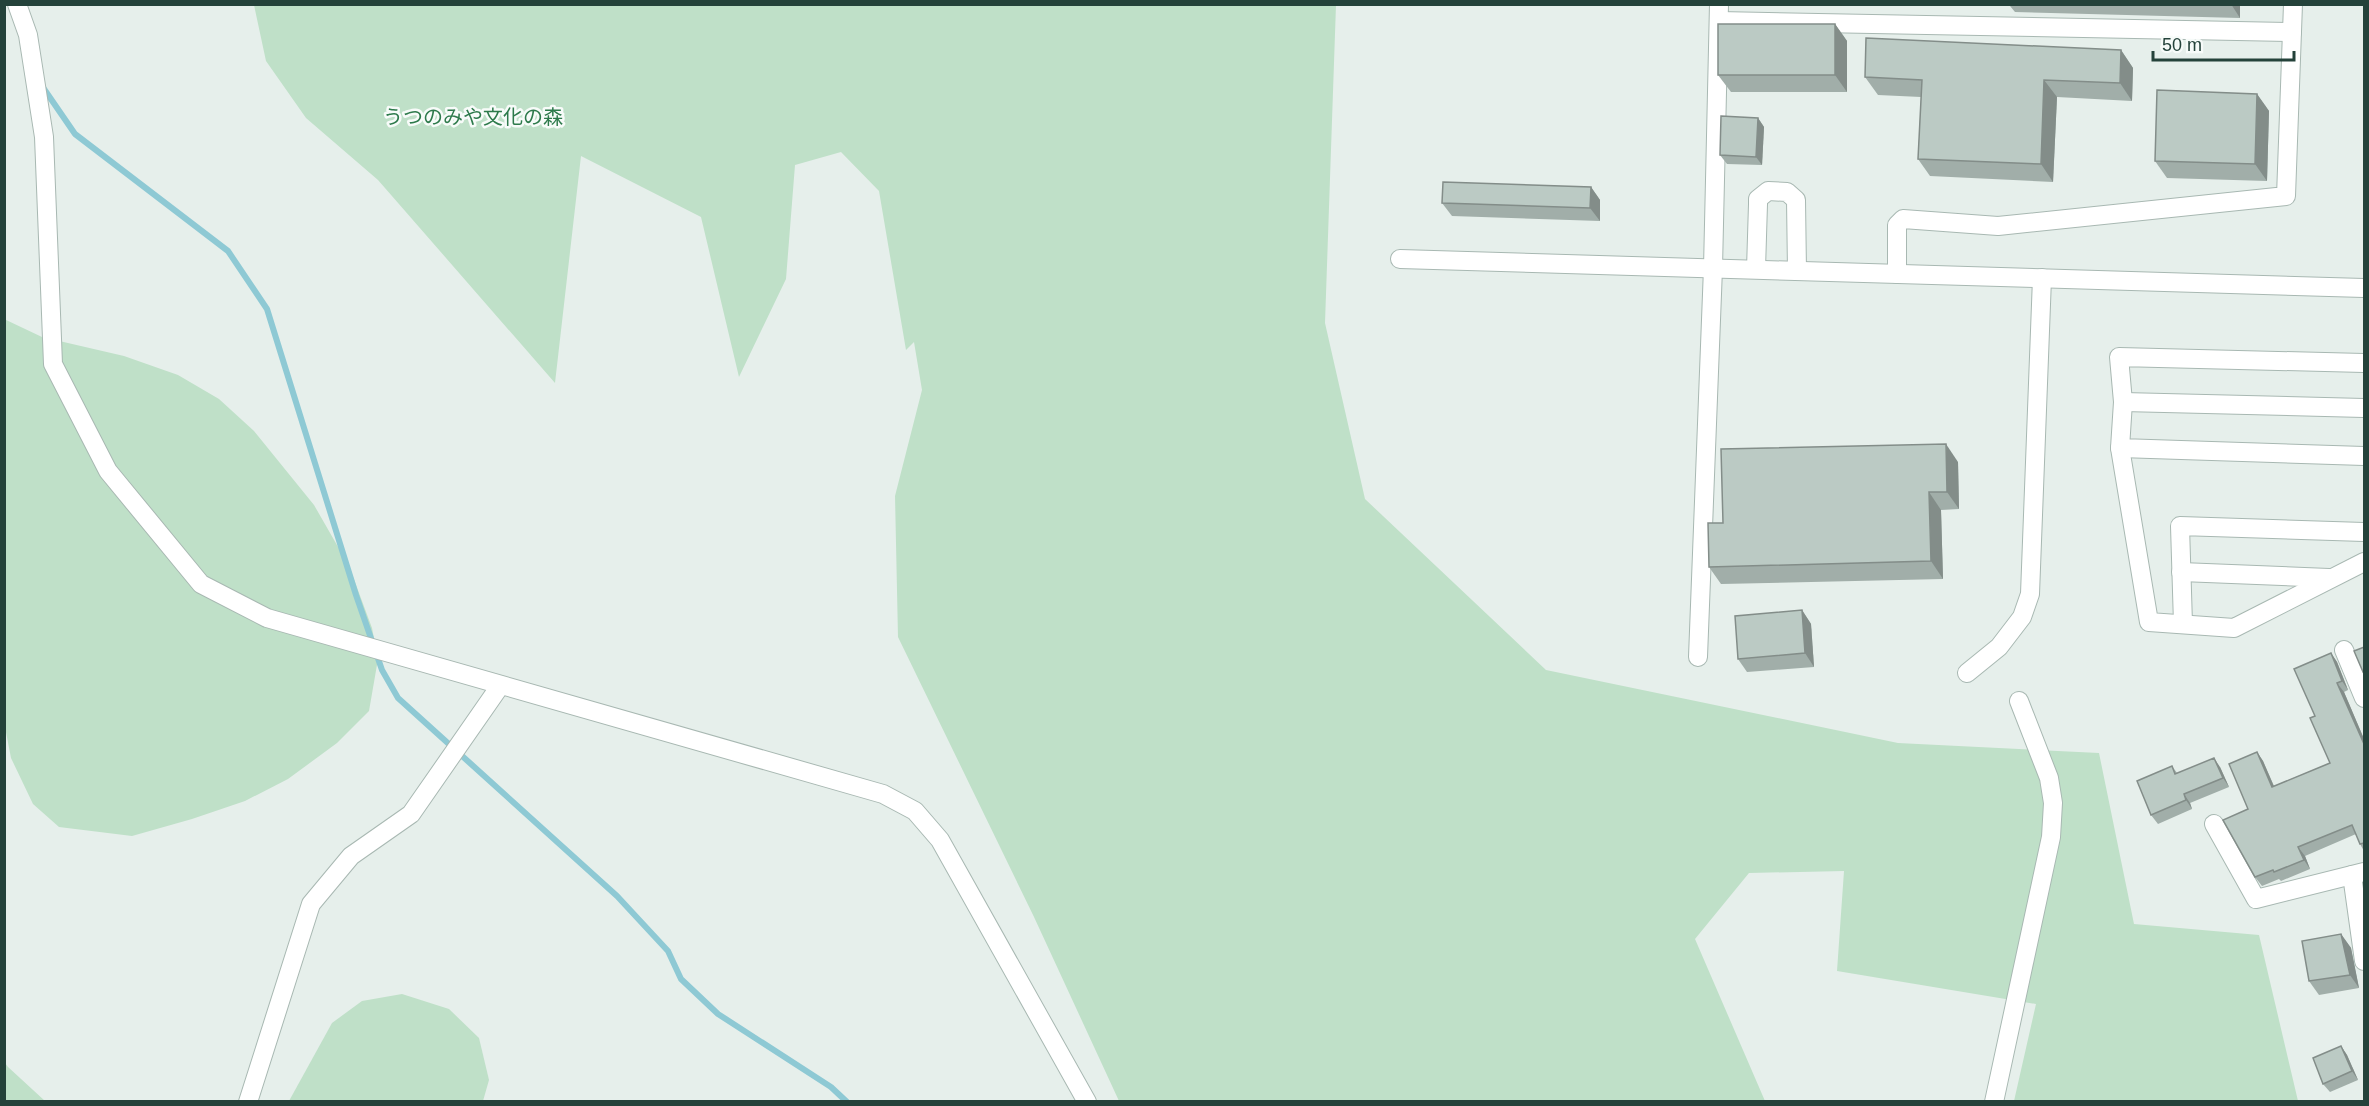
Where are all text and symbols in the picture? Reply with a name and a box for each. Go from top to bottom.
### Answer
scale bar [2153,24,2294,62]
text: 50 m [2162,35,2202,55]
park label: うつのみや文化の森 [383,106,563,128]

